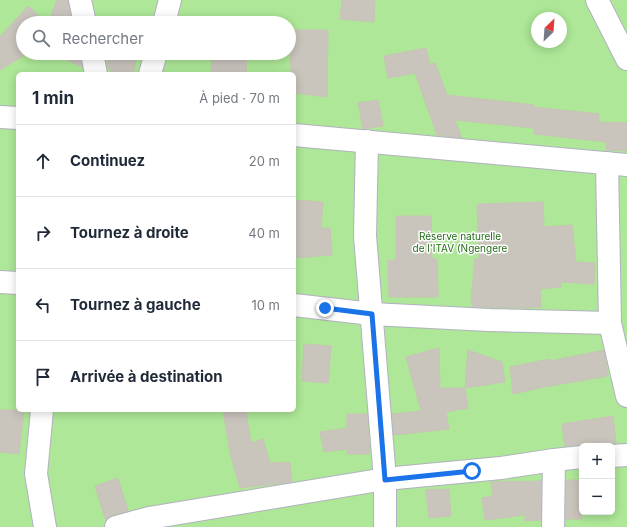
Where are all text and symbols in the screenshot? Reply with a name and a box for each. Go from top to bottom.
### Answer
north arrow [531,12,567,48]
search box [16,16,296,60]
icon: search [30,27,52,49]
text: Rechercher [62,29,144,48]
text: 1 min [32,88,74,108]
text: À pied · 70 m [199,90,280,106]
icon: ahead [32,150,54,172]
text: Continuez [70,151,145,170]
text: 20 m [249,153,280,169]
icon: right [32,222,54,244]
text: Tournez à droite [70,223,189,242]
text: 40 m [248,225,280,241]
park label: Réserve naturelle de l'ITAV (Ngengere [413,230,508,254]
icon: left [32,294,54,316]
text: Tournez à gauche [70,295,201,314]
text: 10 m [251,297,280,313]
route end [316,299,334,317]
icon: arrive [32,366,54,388]
text: Arrivée à destination [70,367,223,386]
map controls [579,443,615,515]
button: + [579,443,615,479]
route start [463,462,481,480]
button: − [579,479,615,515]

